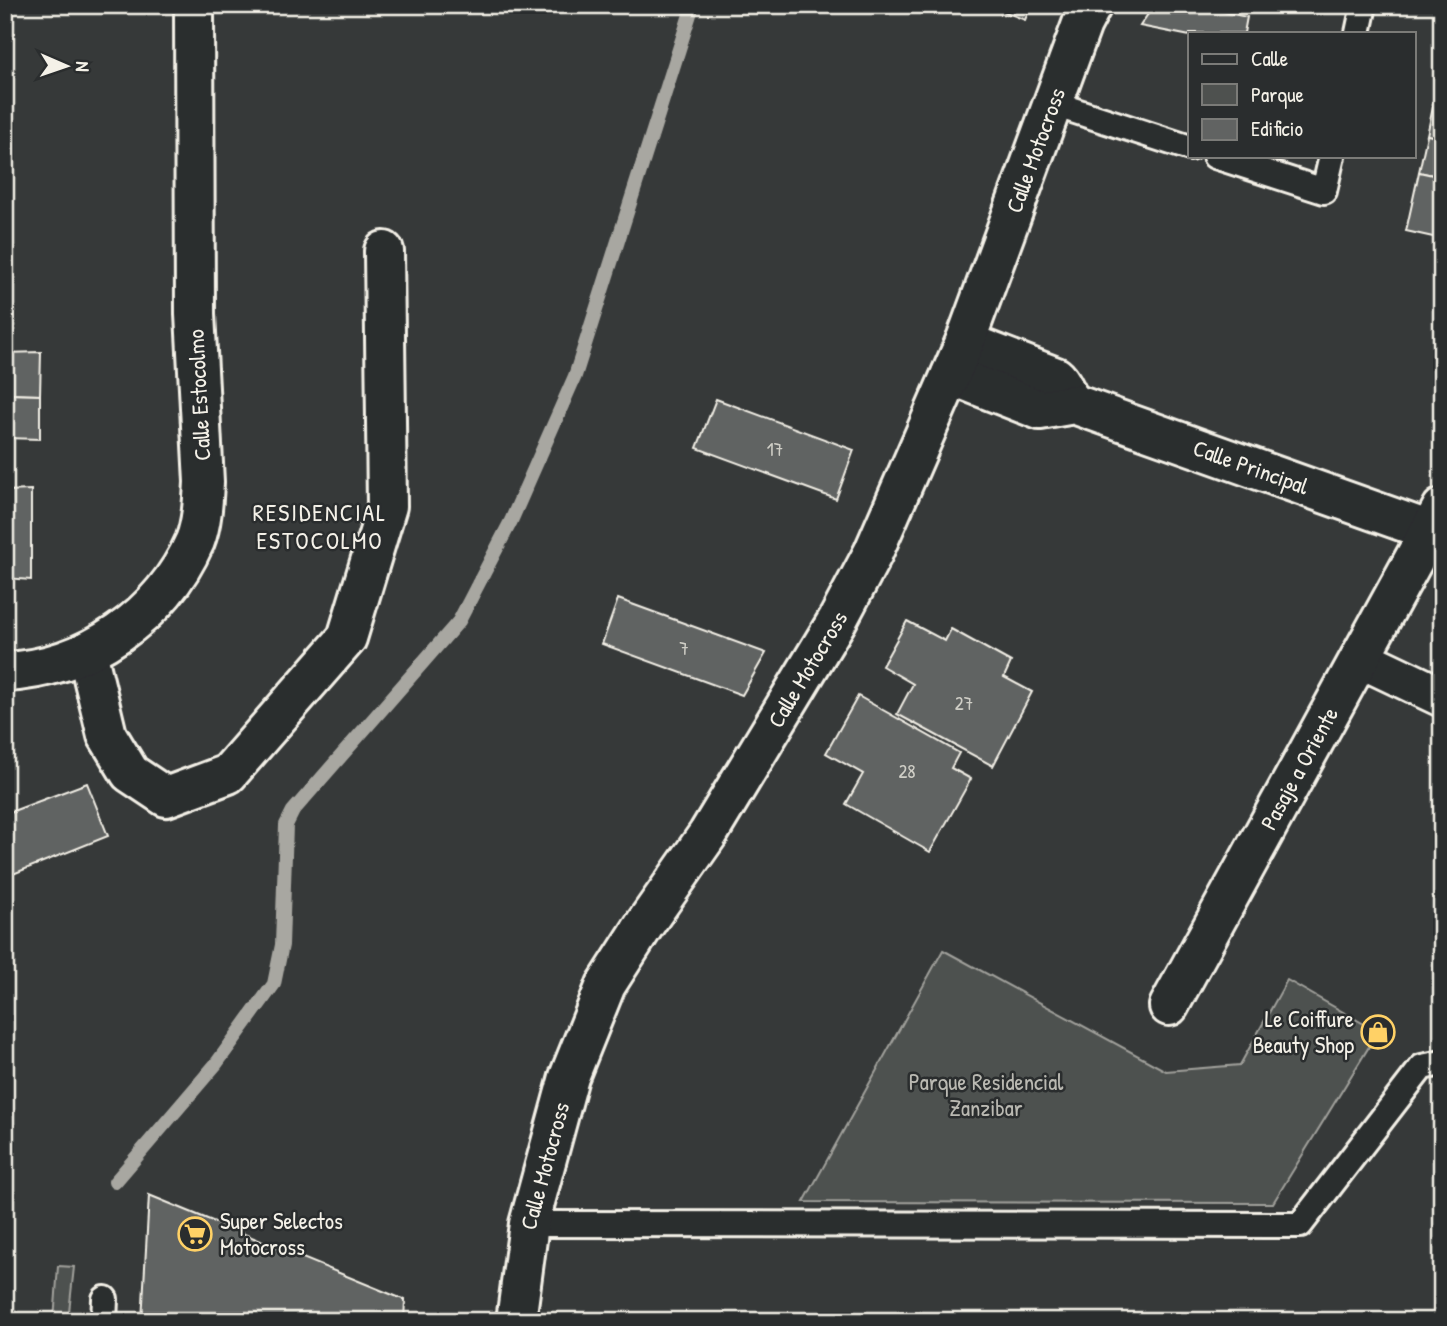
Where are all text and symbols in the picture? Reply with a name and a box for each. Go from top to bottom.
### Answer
north arrow [32,32,102,102]
legend [1188,32,1416,158]
text: Calle [1251,44,1288,73]
text: N [70,61,96,72]
text: Parque [1251,80,1304,109]
street label: Calle Motocross [998,83,1072,217]
text: Edificio [1251,114,1303,143]
street label: Calle Estocolmo [180,329,217,461]
street label: Calle Principal [1189,432,1314,502]
house number: 17 [767,436,783,462]
district label: RESIDENCIAL ESTOCOLMO [253,496,387,556]
street label: Calle Motocross [760,606,854,733]
house number: 7 [679,635,689,661]
house number: 27 [955,690,973,716]
street label: Pasaje a Oriente [1253,701,1345,835]
house number: 28 [898,758,916,784]
place label: Le Coiffure Beauty Shop [1253,1003,1354,1060]
shop icon: Le Coiffure Beauty Shop [1359,1013,1397,1051]
park label: Parque Residencial Zanzibar [909,1066,1064,1123]
street label: Calle Motocross [512,1098,576,1233]
place label: Super Selectos Motocross [220,1205,343,1262]
supermarket icon: Super Selectos Motocross [176,1215,214,1253]

